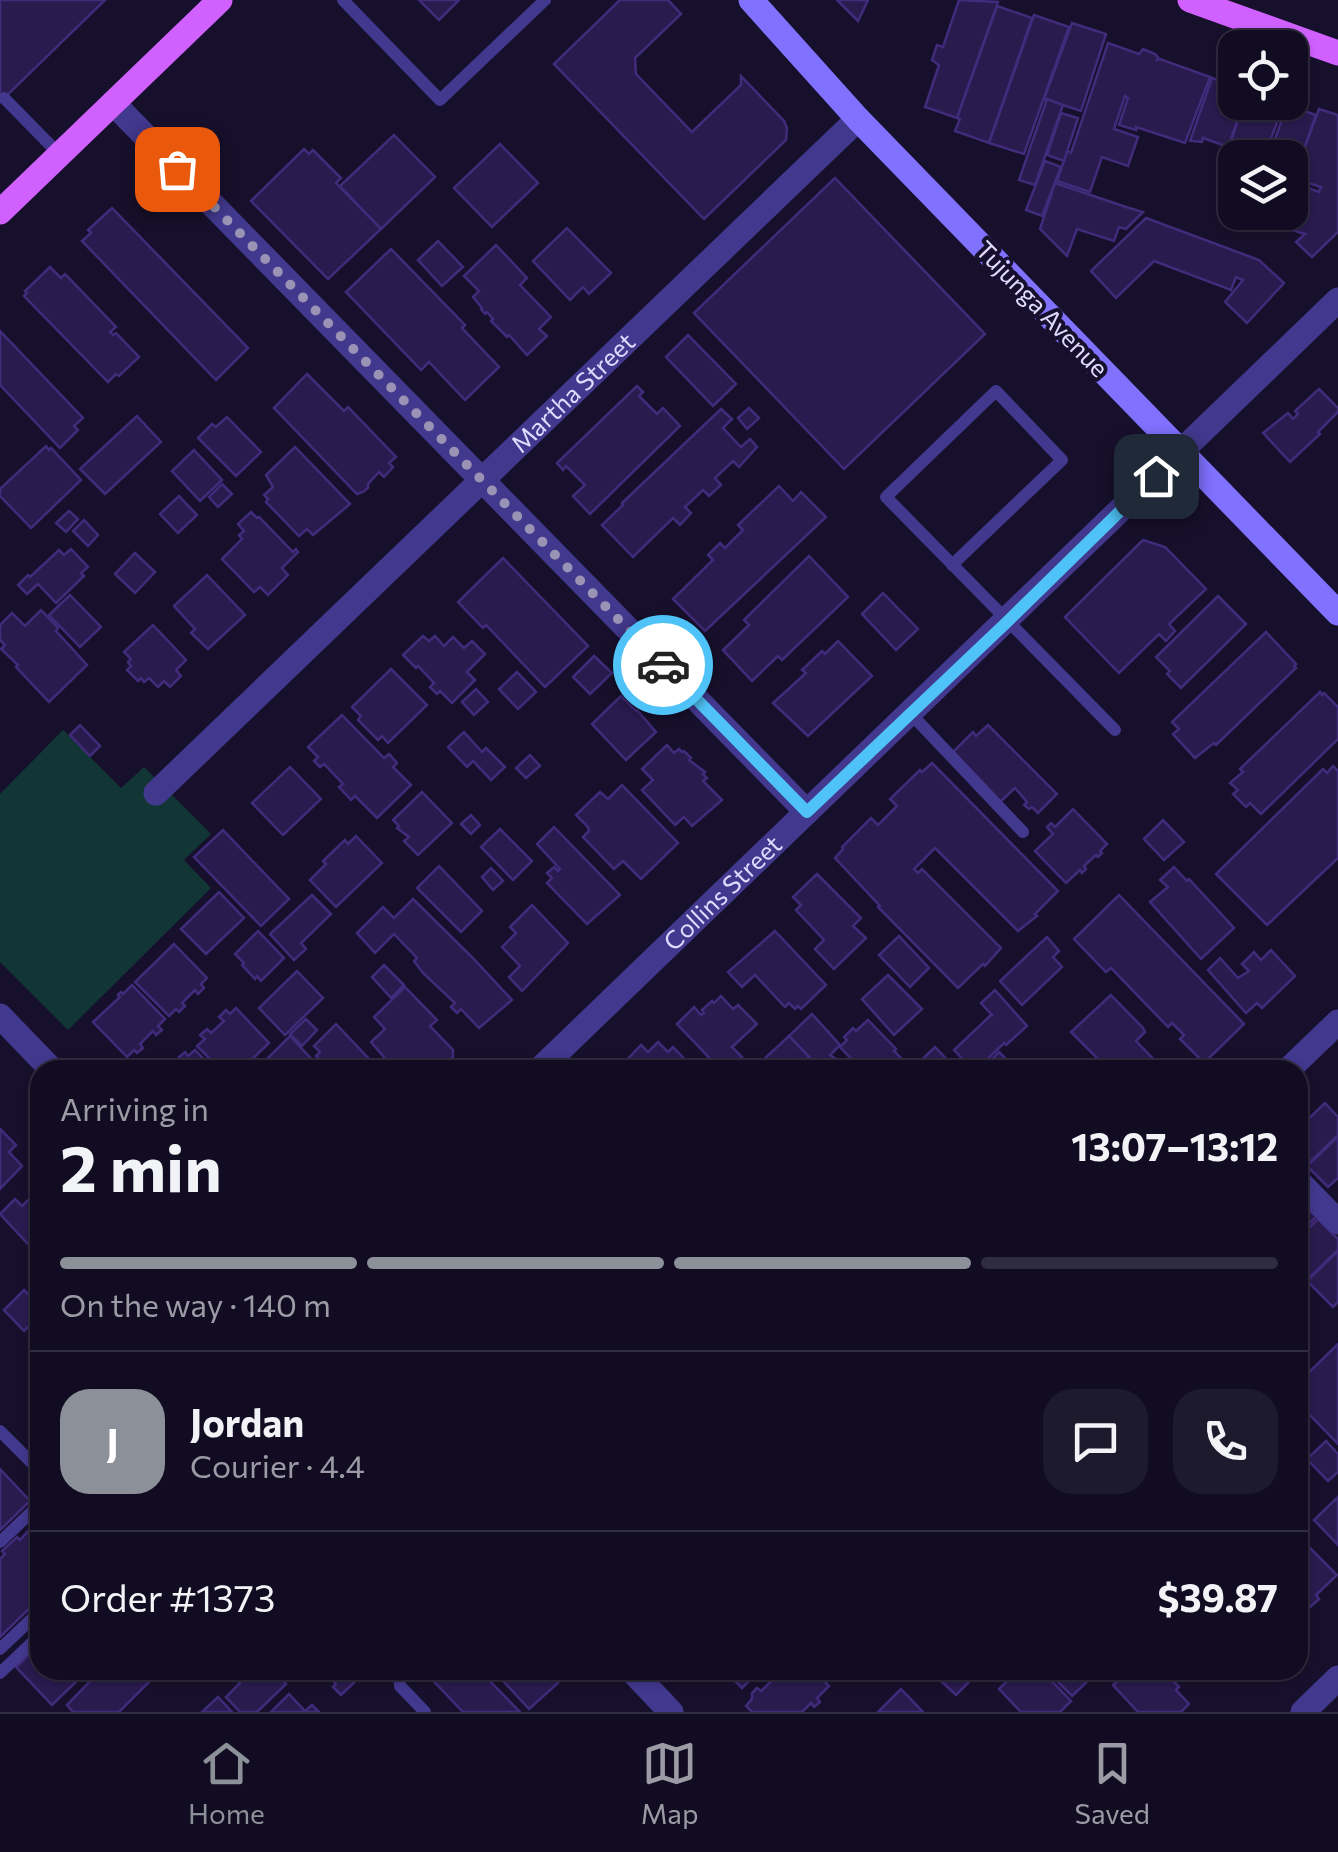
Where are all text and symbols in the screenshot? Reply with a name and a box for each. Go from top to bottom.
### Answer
map controls [1218,30,1308,230]
button: locate [1218,30,1308,120]
pin [135,127,220,212]
button: layers [1218,140,1308,230]
icon: bag [150,142,205,197]
street label: Tujunga Avenue [970,234,1115,382]
street label: Martha Street [504,326,640,458]
pin [1114,434,1199,519]
icon: home [1129,449,1184,504]
courier [613,615,713,715]
icon: car [636,638,691,693]
street label: Collins Street [657,829,787,956]
text: Arriving in [60,1088,209,1128]
text: 13:07–13:12 [1071,1122,1278,1169]
text: 2 min [60,1126,222,1205]
text: On the way · 140 m [60,1284,331,1324]
button: chat [1043,1389,1148,1494]
button: phone [1173,1389,1278,1494]
text: Jordan [190,1398,304,1445]
text: J [106,1418,119,1465]
text: Courier · 4.4 [190,1445,365,1485]
text: Order #1373 [60,1573,276,1620]
text: $39.87 [1158,1573,1278,1620]
tab: Home [188,1736,265,1830]
tab: Map [641,1736,699,1830]
tab: Saved [1074,1736,1150,1830]

